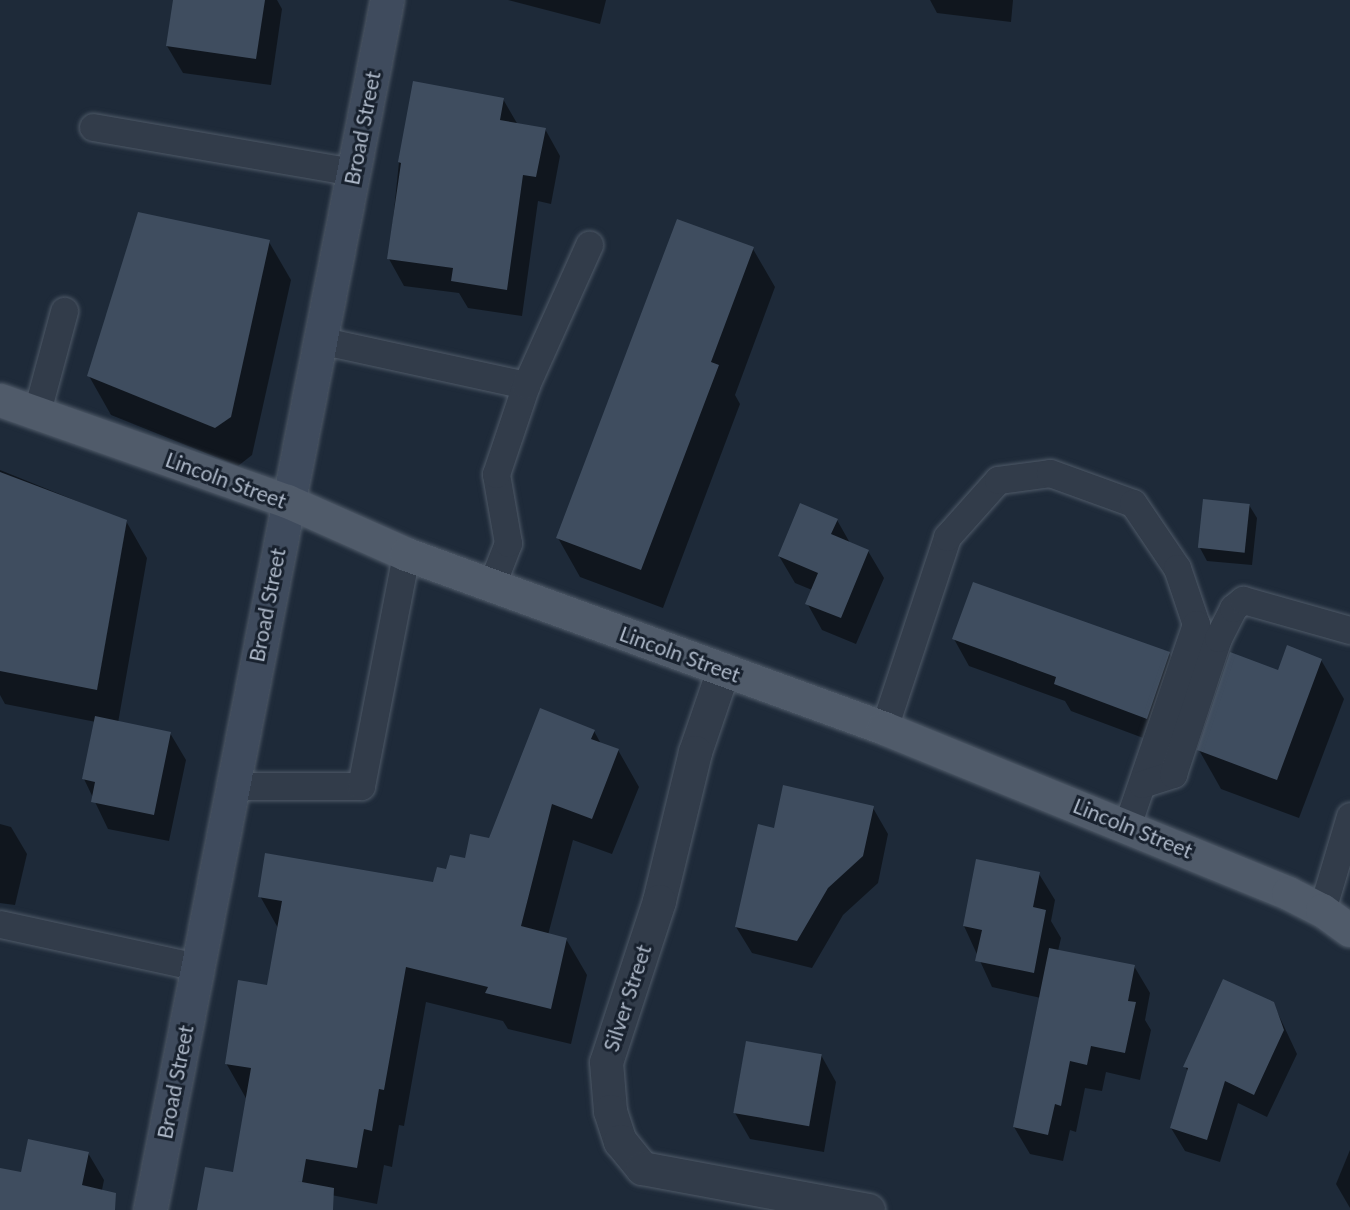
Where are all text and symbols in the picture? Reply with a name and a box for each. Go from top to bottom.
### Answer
street label: Broad Street [339,69,385,187]
street label: Lincoln Street [162,447,290,513]
street label: Broad Street [244,546,290,664]
street label: Lincoln Street [616,621,744,687]
street label: Lincoln Street [1070,793,1196,863]
street label: Silver Street [598,941,656,1055]
street label: Broad Street [152,1023,198,1141]

